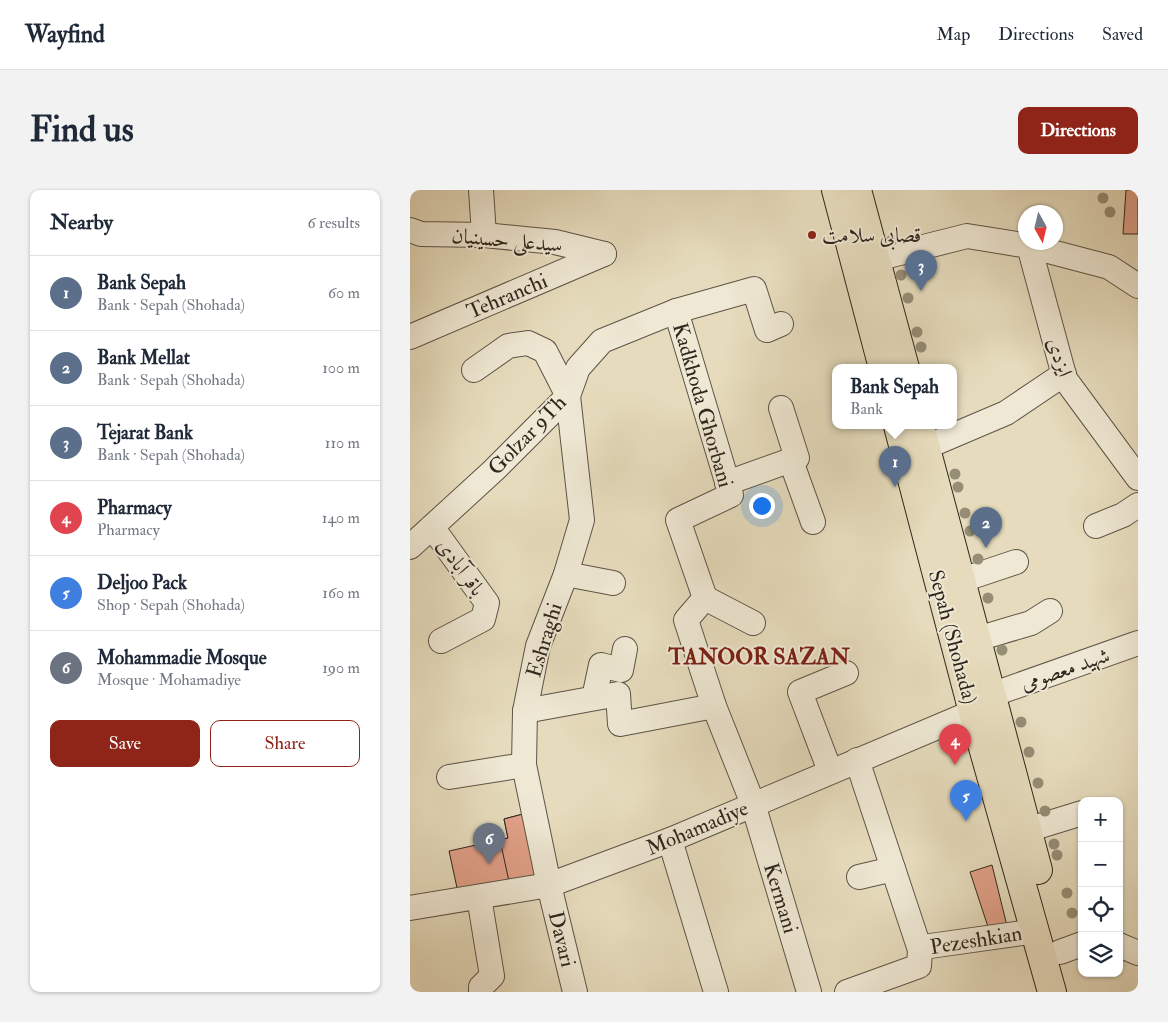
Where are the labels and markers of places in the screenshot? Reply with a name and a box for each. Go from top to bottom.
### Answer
place label: قصابی سلامت [822,222,921,250]
marker: قصابی سلامت [806,229,818,241]
pin: 3 [905,250,937,291]
pin: 1 [879,446,911,487]
pin: 2 [970,507,1002,548]
pin: 4 [939,724,971,765]
pin: 5 [950,780,982,821]
pin: 6 [473,823,505,864]

